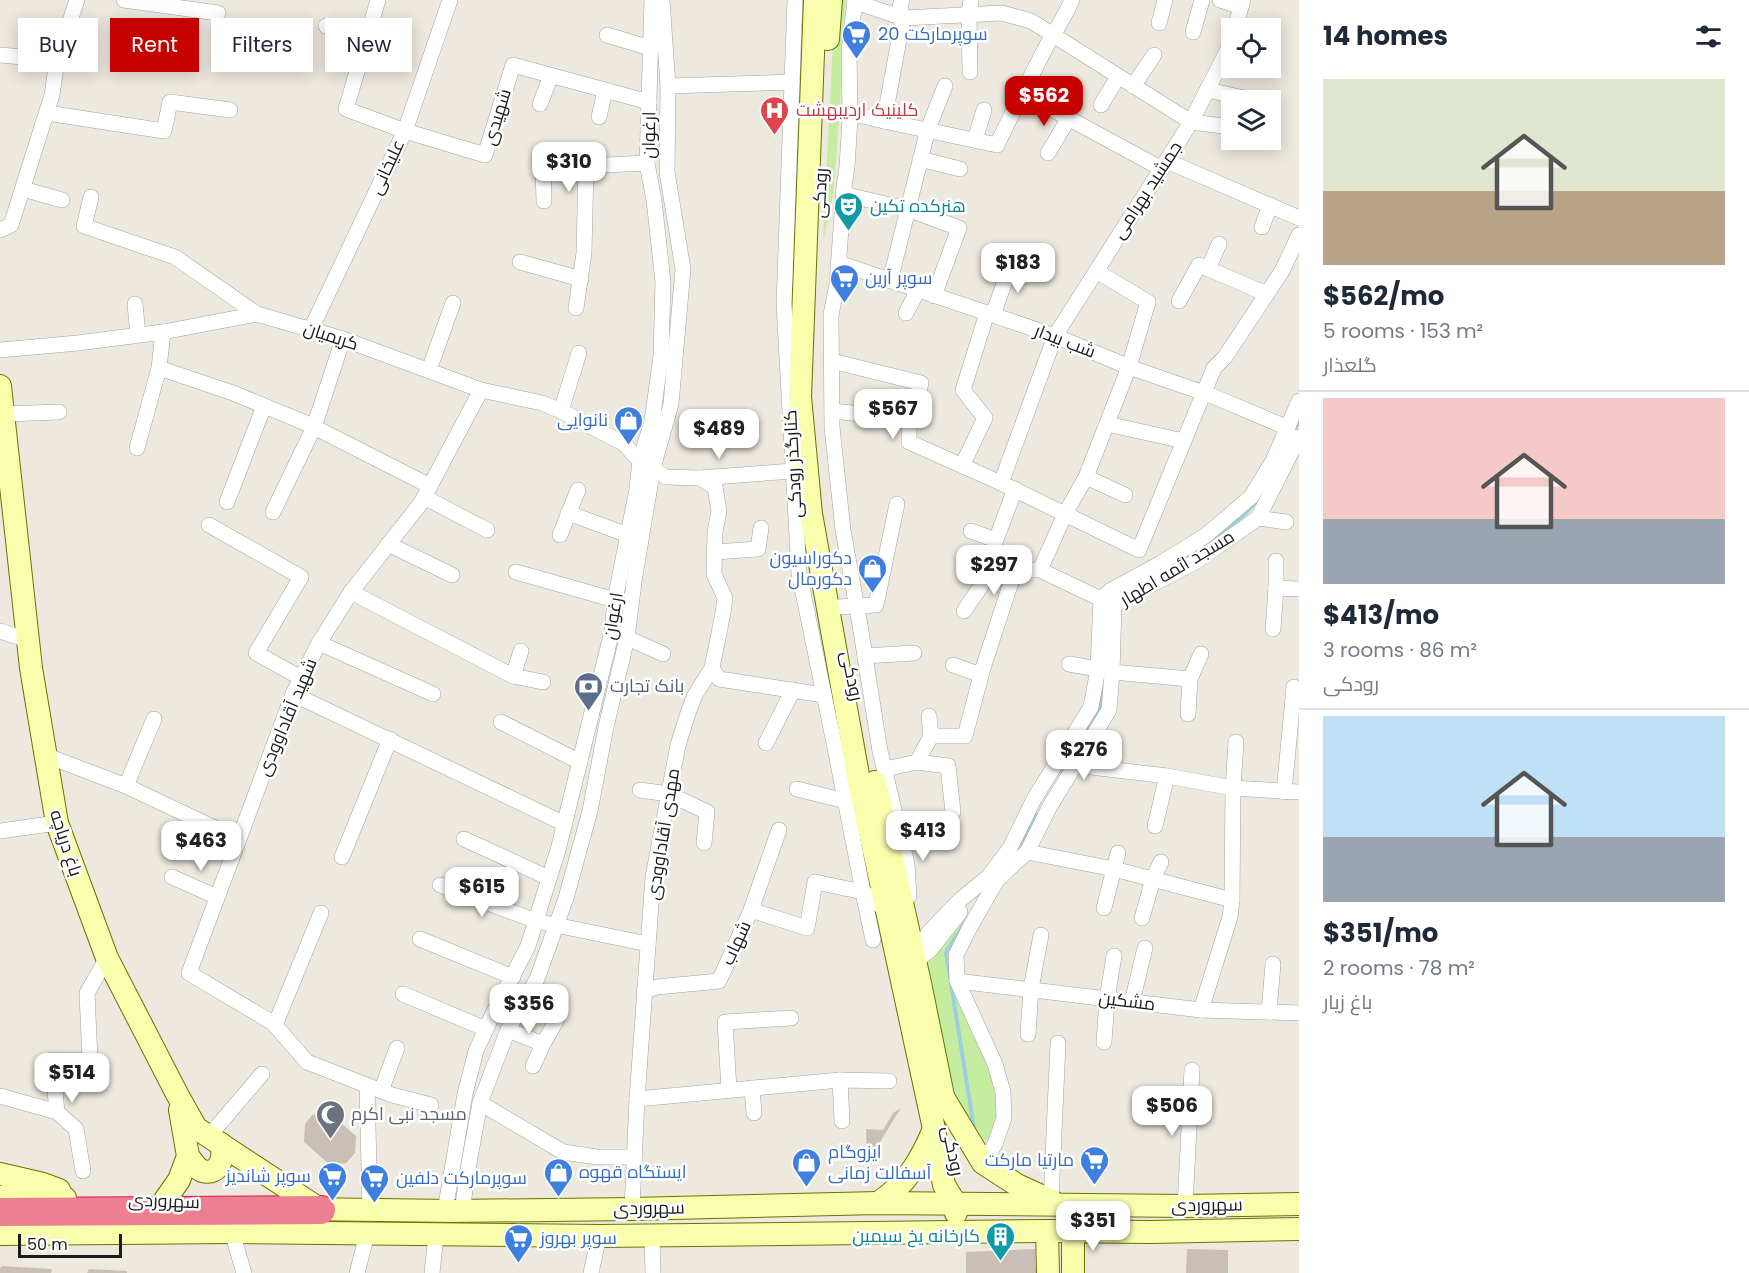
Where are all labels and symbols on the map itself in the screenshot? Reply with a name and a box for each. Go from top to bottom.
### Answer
supermarket icon: سوپرمارکت 20 [841,18,873,60]
place label: سوپرمارکت 20 [878,21,988,46]
pin: $562 [1008,76,1080,127]
street label: شهیدی [476,86,517,148]
hospital icon: کلینیک اردیبهشت [759,94,791,136]
place label: کلینیک اردیبهشت [796,97,919,122]
street label: ارغوان [636,111,661,159]
street label: علیخانی [363,135,410,199]
street label: جمشید بهرامی [1106,136,1187,243]
pin: $310 [533,142,605,193]
street label: رودکی [806,167,833,219]
theatre icon: هنرکده تکین [833,190,865,232]
place label: هنرکده تکین [870,193,966,218]
pin: $183 [982,243,1054,294]
supermarket icon: سوپر آرین [828,262,860,304]
place label: سوپر آرین [865,265,932,290]
street label: کریمیان [301,315,362,356]
street label: شب بیدار [1030,317,1099,364]
pin: $567 [857,389,929,440]
shop icon: نانوایی [613,404,645,446]
place label: نانوایی [557,407,608,432]
pin: $489 [683,409,755,460]
street label: کنارگذر رودکی [777,409,808,519]
street label: مسجد ائمه اطهار [1114,524,1239,612]
place label: دکوراسیون دکورمال [770,545,852,591]
pin: $297 [958,545,1030,596]
shop icon: دکوراسیون دکورمال [857,552,889,594]
street label: ارغوان [596,591,629,641]
street label: رودکی [835,649,870,703]
street label: شهید آقاداوودی [251,654,323,779]
bank icon: بانک تجارت [573,670,605,712]
place label: بانک تجارت [610,673,684,698]
pin: $276 [1048,730,1120,781]
street label: مهدی آقاداوودی [640,766,685,902]
street label: باغ دریاچه [44,806,89,879]
pin: $413 [887,811,959,862]
pin: $463 [165,821,237,872]
pin: $615 [446,867,518,918]
street label: شهاب [714,917,757,969]
pin: $356 [493,984,565,1035]
street label: مشکین [1097,985,1157,1016]
pin: $514 [36,1053,108,1104]
pin: $506 [1136,1086,1208,1137]
mosque icon: مسجد نبی اکرم [314,1098,346,1140]
place label: مسجد نبی اکرم [351,1101,467,1126]
street label: رودکی [936,1124,971,1178]
place label: ایزوگام آسفالت زمانی [828,1139,931,1185]
supermarket icon: مارتیا مارکت [1079,1144,1111,1186]
shop icon: ایزوگام آسفالت زمانی [791,1146,823,1188]
place label: مارتیا مارکت [985,1147,1074,1172]
shop icon: ایستگاه قهوه [542,1156,574,1198]
place label: ایستگاه قهوه [579,1159,687,1184]
supermarket icon: سوپر شاندیز [316,1160,348,1202]
supermarket icon: سوپرمارکت دلفین [359,1162,391,1204]
place label: سوپر شاندیز [225,1163,311,1188]
place label: سوپرمارکت دلفین [396,1165,527,1190]
street label: سهروردی [128,1187,200,1214]
street label: سهروردی [1171,1191,1243,1218]
street label: سهروردی [613,1194,685,1221]
pin: $351 [1057,1201,1129,1252]
building icon: کارخانه یخ سیمین [985,1220,1017,1262]
supermarket icon: سوپر بهروز [503,1222,535,1264]
place label: کارخانه یخ سیمین [852,1223,980,1248]
place label: سوپر بهروز [539,1225,617,1250]
scale bar [18,1231,122,1258]

